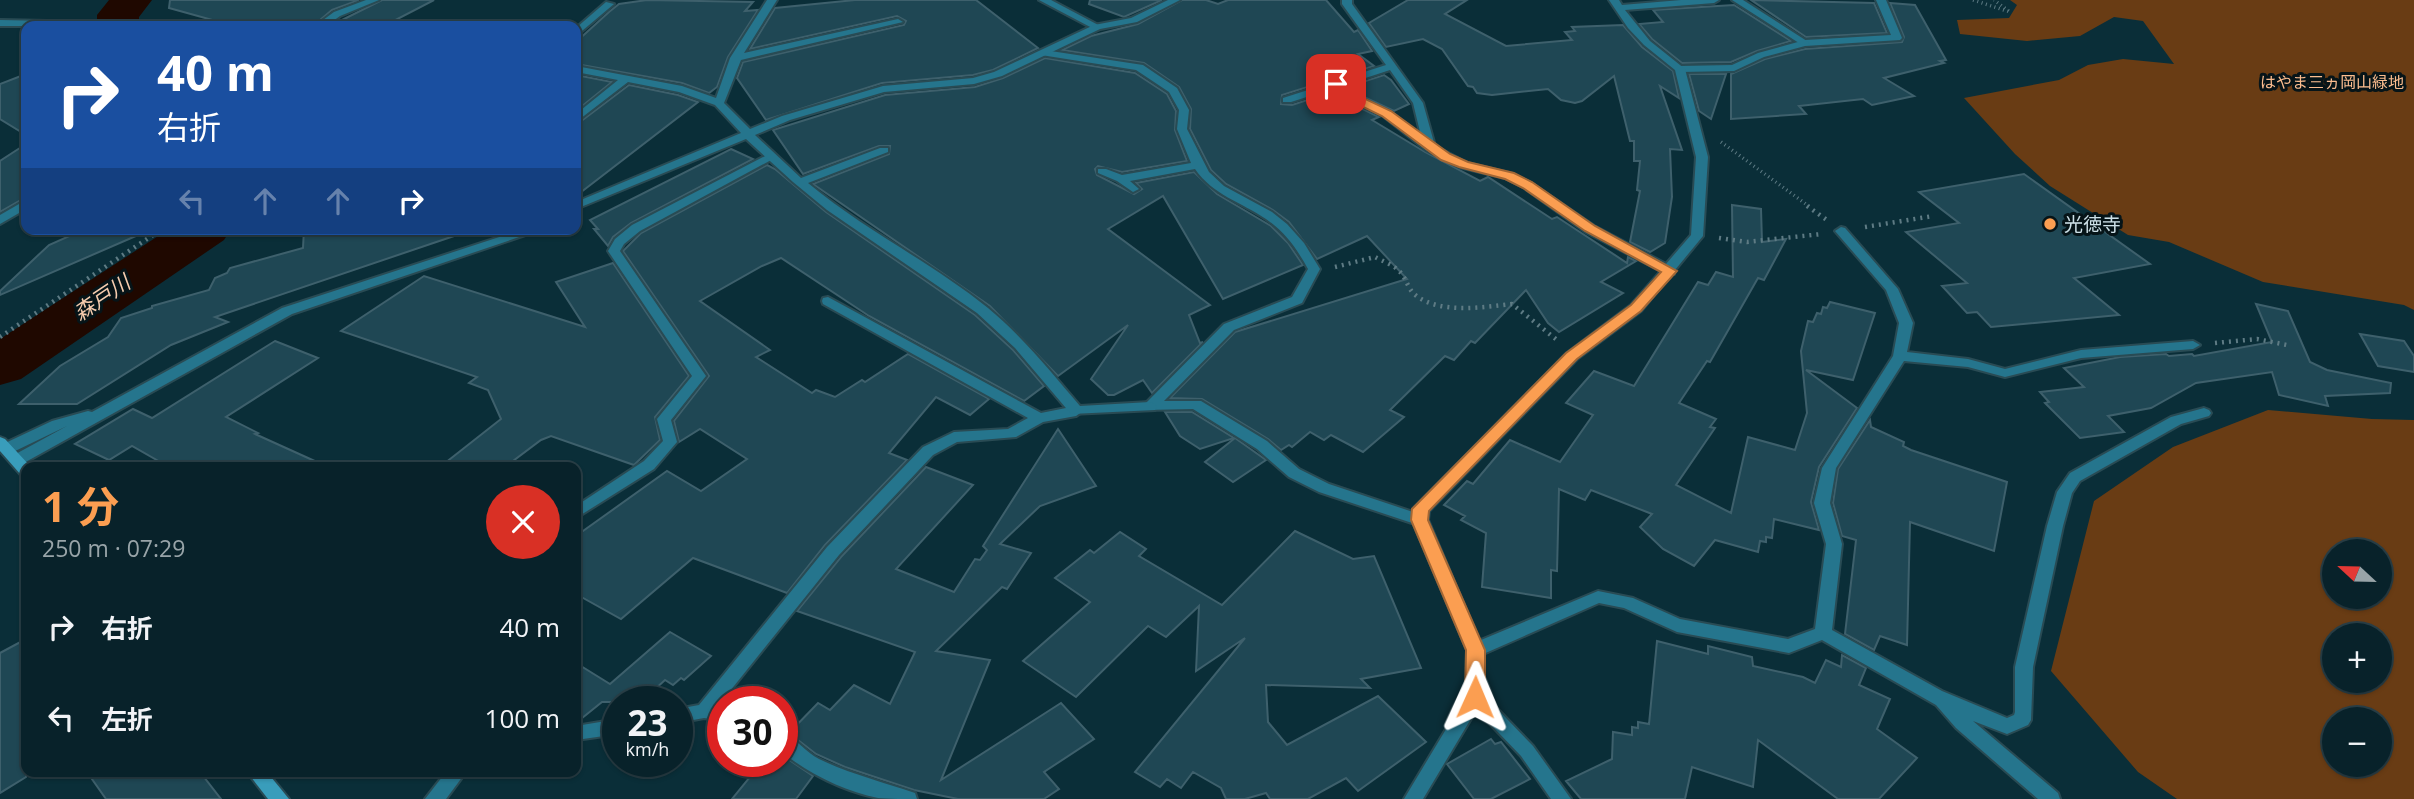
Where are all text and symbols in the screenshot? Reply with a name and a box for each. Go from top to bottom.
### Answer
text: 40 m [157,39,274,105]
icon: right [42,49,133,140]
pin [1306,54,1366,114]
icon: arrive [1317,65,1355,103]
park label: はやま三ヵ岡山緑地 [2260,71,2404,93]
text: 右折 [157,105,221,148]
icon: left [173,182,211,220]
icon: ahead [246,182,284,220]
icon: ahead [319,182,357,220]
icon: right [392,182,430,220]
place label: 光徳寺 [2064,211,2121,237]
marker: 光徳寺 [2042,216,2058,232]
water label: 森戸川 [67,267,137,326]
text: 1 分 [42,477,119,534]
button: close [486,485,560,559]
text: 250 m · 07:29 [42,532,185,564]
north arrow [2322,539,2392,609]
map controls [2322,539,2392,777]
icon: right [42,608,80,646]
text: 40 m [499,609,560,645]
text: 右折 [101,610,153,646]
button: + [2322,623,2392,693]
position arrow [1438,660,1512,734]
speed limit sign: 30 [707,686,798,777]
icon: left [42,699,80,737]
text: 23 [627,699,668,746]
text: 100 m [485,700,560,736]
text: 左折 [101,701,153,737]
button: − [2322,707,2392,777]
text: km/h [626,737,669,761]

